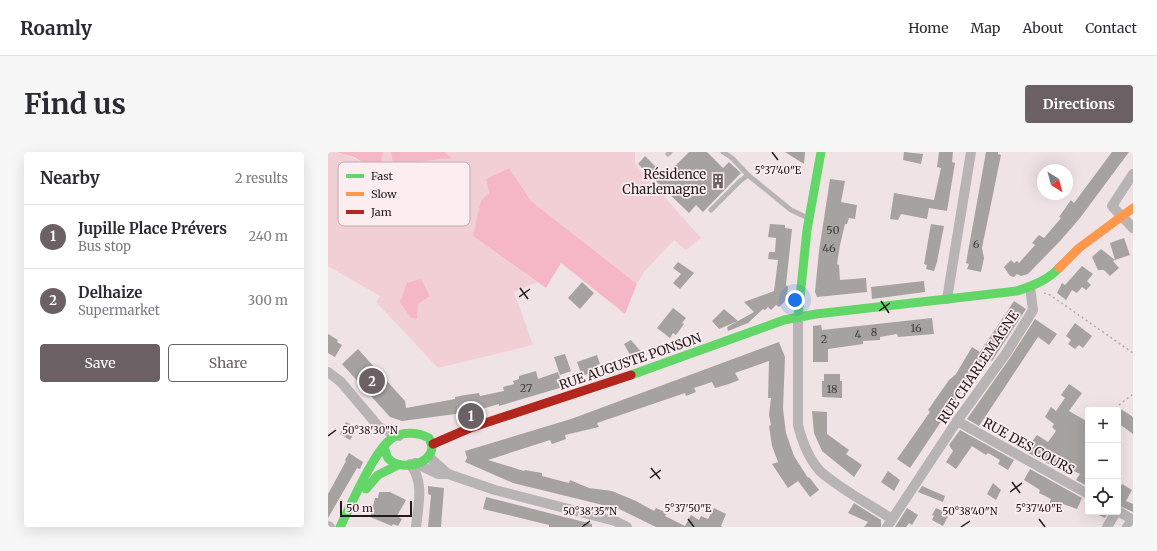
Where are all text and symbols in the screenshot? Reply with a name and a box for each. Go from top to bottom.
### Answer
text: Roamly [20,16,92,40]
text: Home [908,19,949,37]
text: Map [971,19,1000,37]
text: About [1022,19,1063,37]
text: Contact [1085,19,1137,37]
button: Directions [1025,85,1133,123]
text: Find us [24,86,126,122]
legend [338,162,470,226]
text: 5°37'40"E [755,164,802,177]
north arrow [1037,164,1073,200]
place label: Résidence Charlemagne [622,166,706,198]
text: Nearby [40,167,100,189]
text: Fast [371,169,394,183]
text: 2 results [235,170,288,187]
building icon: Résidence Charlemagne [709,172,727,190]
text: Slow [371,187,397,201]
text: Jam [370,205,392,219]
text: Jupille Place Prévers [78,219,227,238]
house number: 50 [826,223,840,237]
text: 1 [50,228,56,245]
text: 240 m [248,228,288,245]
house number: 6 [973,237,980,251]
text: Bus stop [78,238,131,255]
house number: 46 [822,241,836,255]
text: Delhaize [78,283,142,302]
your location [785,290,805,310]
text: 2 [49,292,57,309]
text: 300 m [248,292,288,309]
text: Supermarket [78,302,160,319]
street label: RUE CHARLEMAGNE [934,307,1023,427]
house number: 16 [910,321,922,335]
house number: 8 [871,325,878,339]
house number: 4 [855,327,862,341]
street label: RUE AUGUSTE PONSON [557,329,704,394]
house number: 2 [821,332,827,346]
button: Save [40,344,160,382]
button: Share [168,344,288,382]
pin: 2 [359,366,385,396]
house number: 27 [520,381,532,395]
house number: 18 [826,382,838,396]
pin: 1 [458,401,484,431]
map controls [1085,407,1121,515]
button: + [1085,407,1121,443]
street label: RUE DES COURS [980,414,1078,479]
text: 50°38'30"N [342,424,398,437]
button: − [1085,443,1121,479]
button: locate [1085,479,1121,515]
scale bar [340,499,412,518]
text: 50 m [346,501,373,515]
text: 5°37'50"E [665,502,712,515]
text: 5°37'40"E [1016,502,1063,515]
text: 50°38'35"N [563,505,617,518]
text: 50°38'40"N [943,505,998,518]

